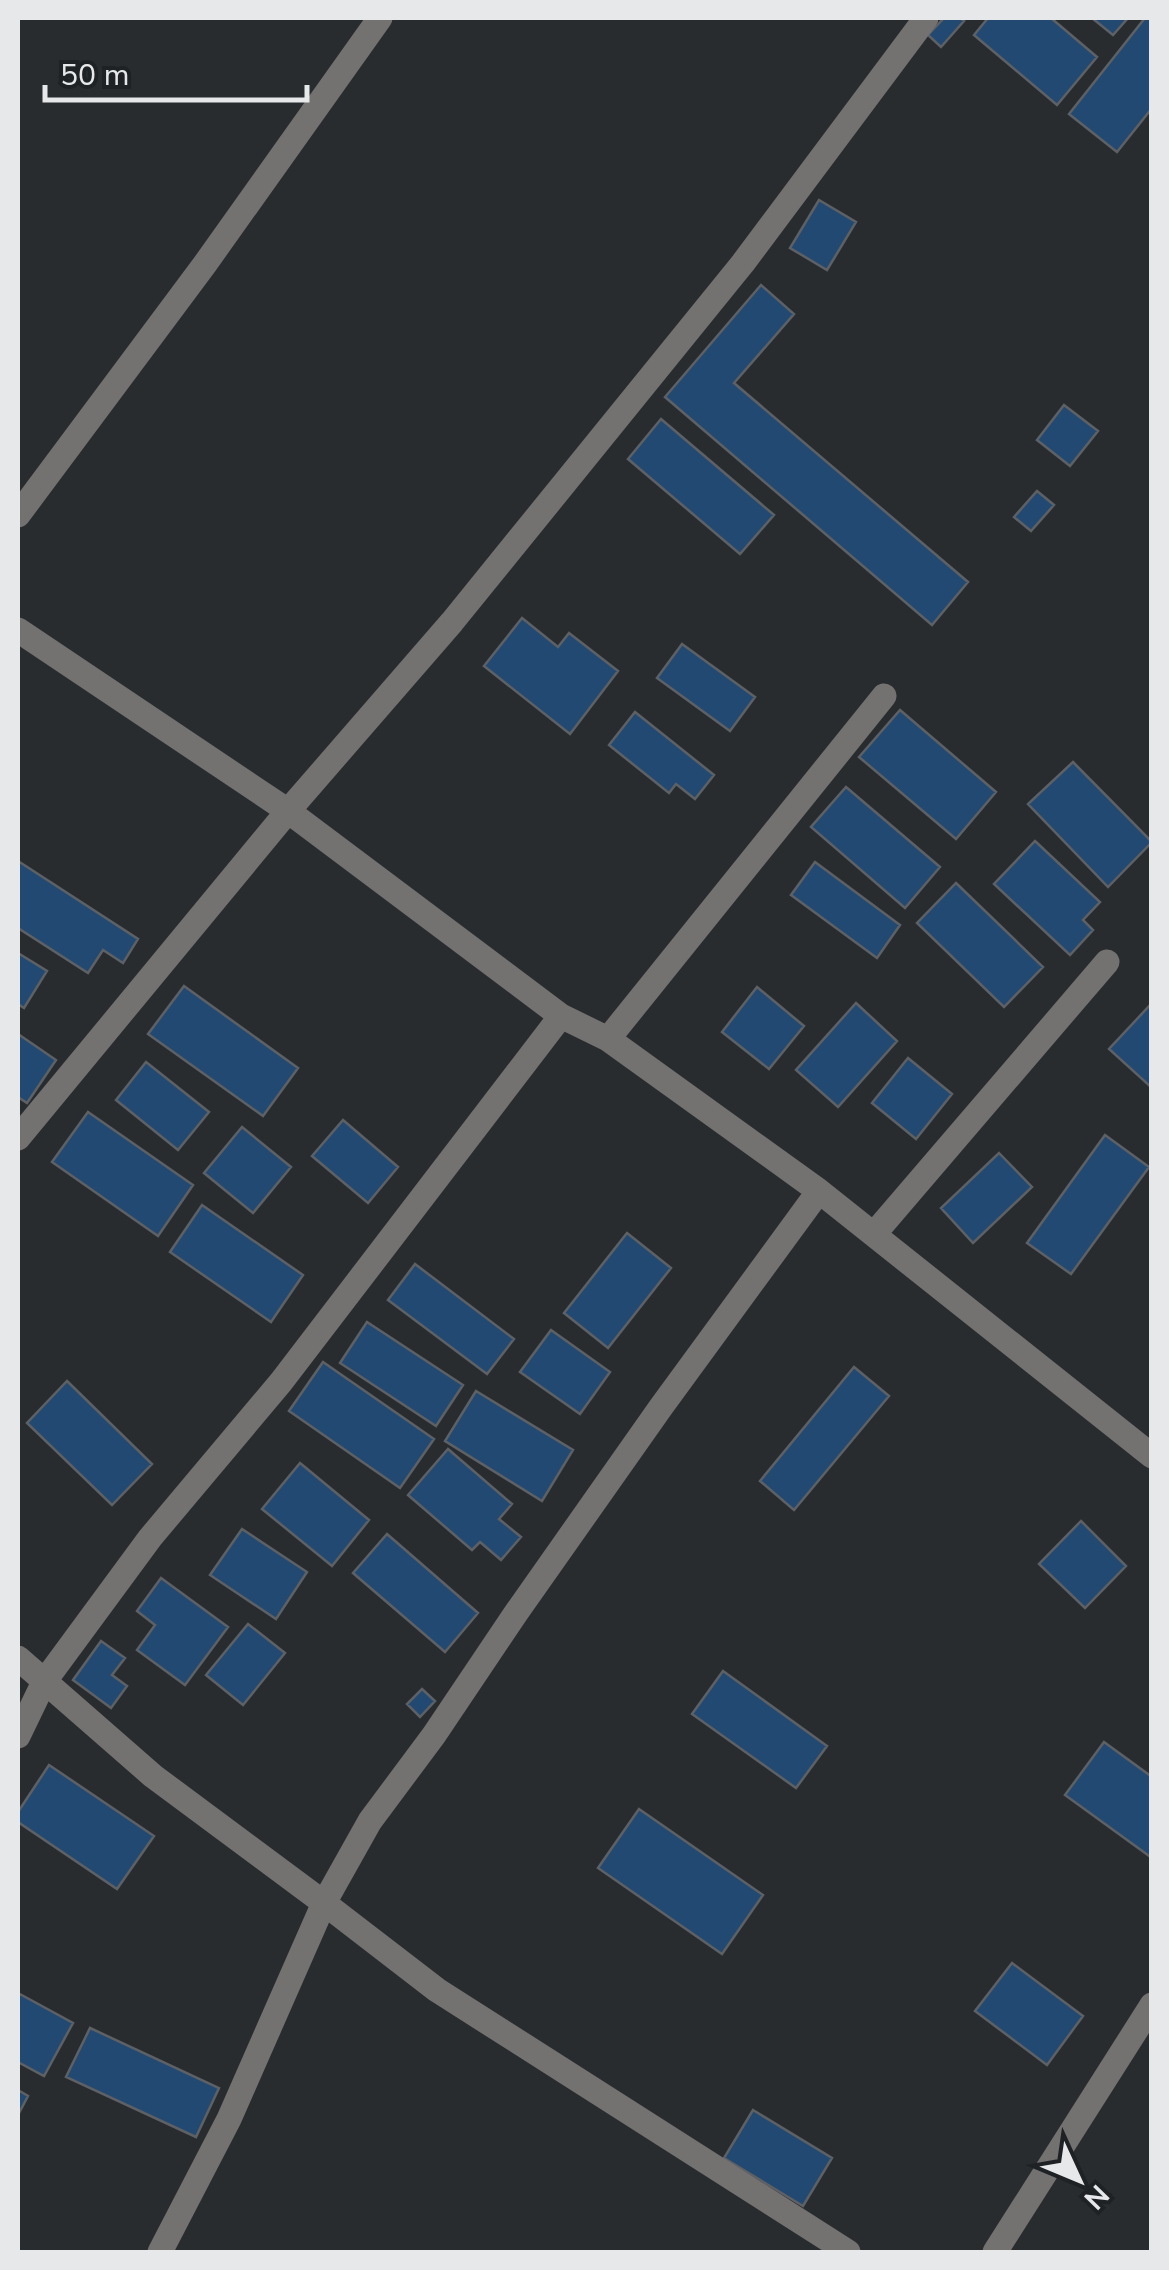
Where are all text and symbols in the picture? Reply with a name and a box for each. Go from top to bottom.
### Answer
scale bar [45,40,308,102]
text: 50 m [60,55,129,96]
north arrow [1029,2130,1129,2230]
text: N [1075,2176,1117,2217]

